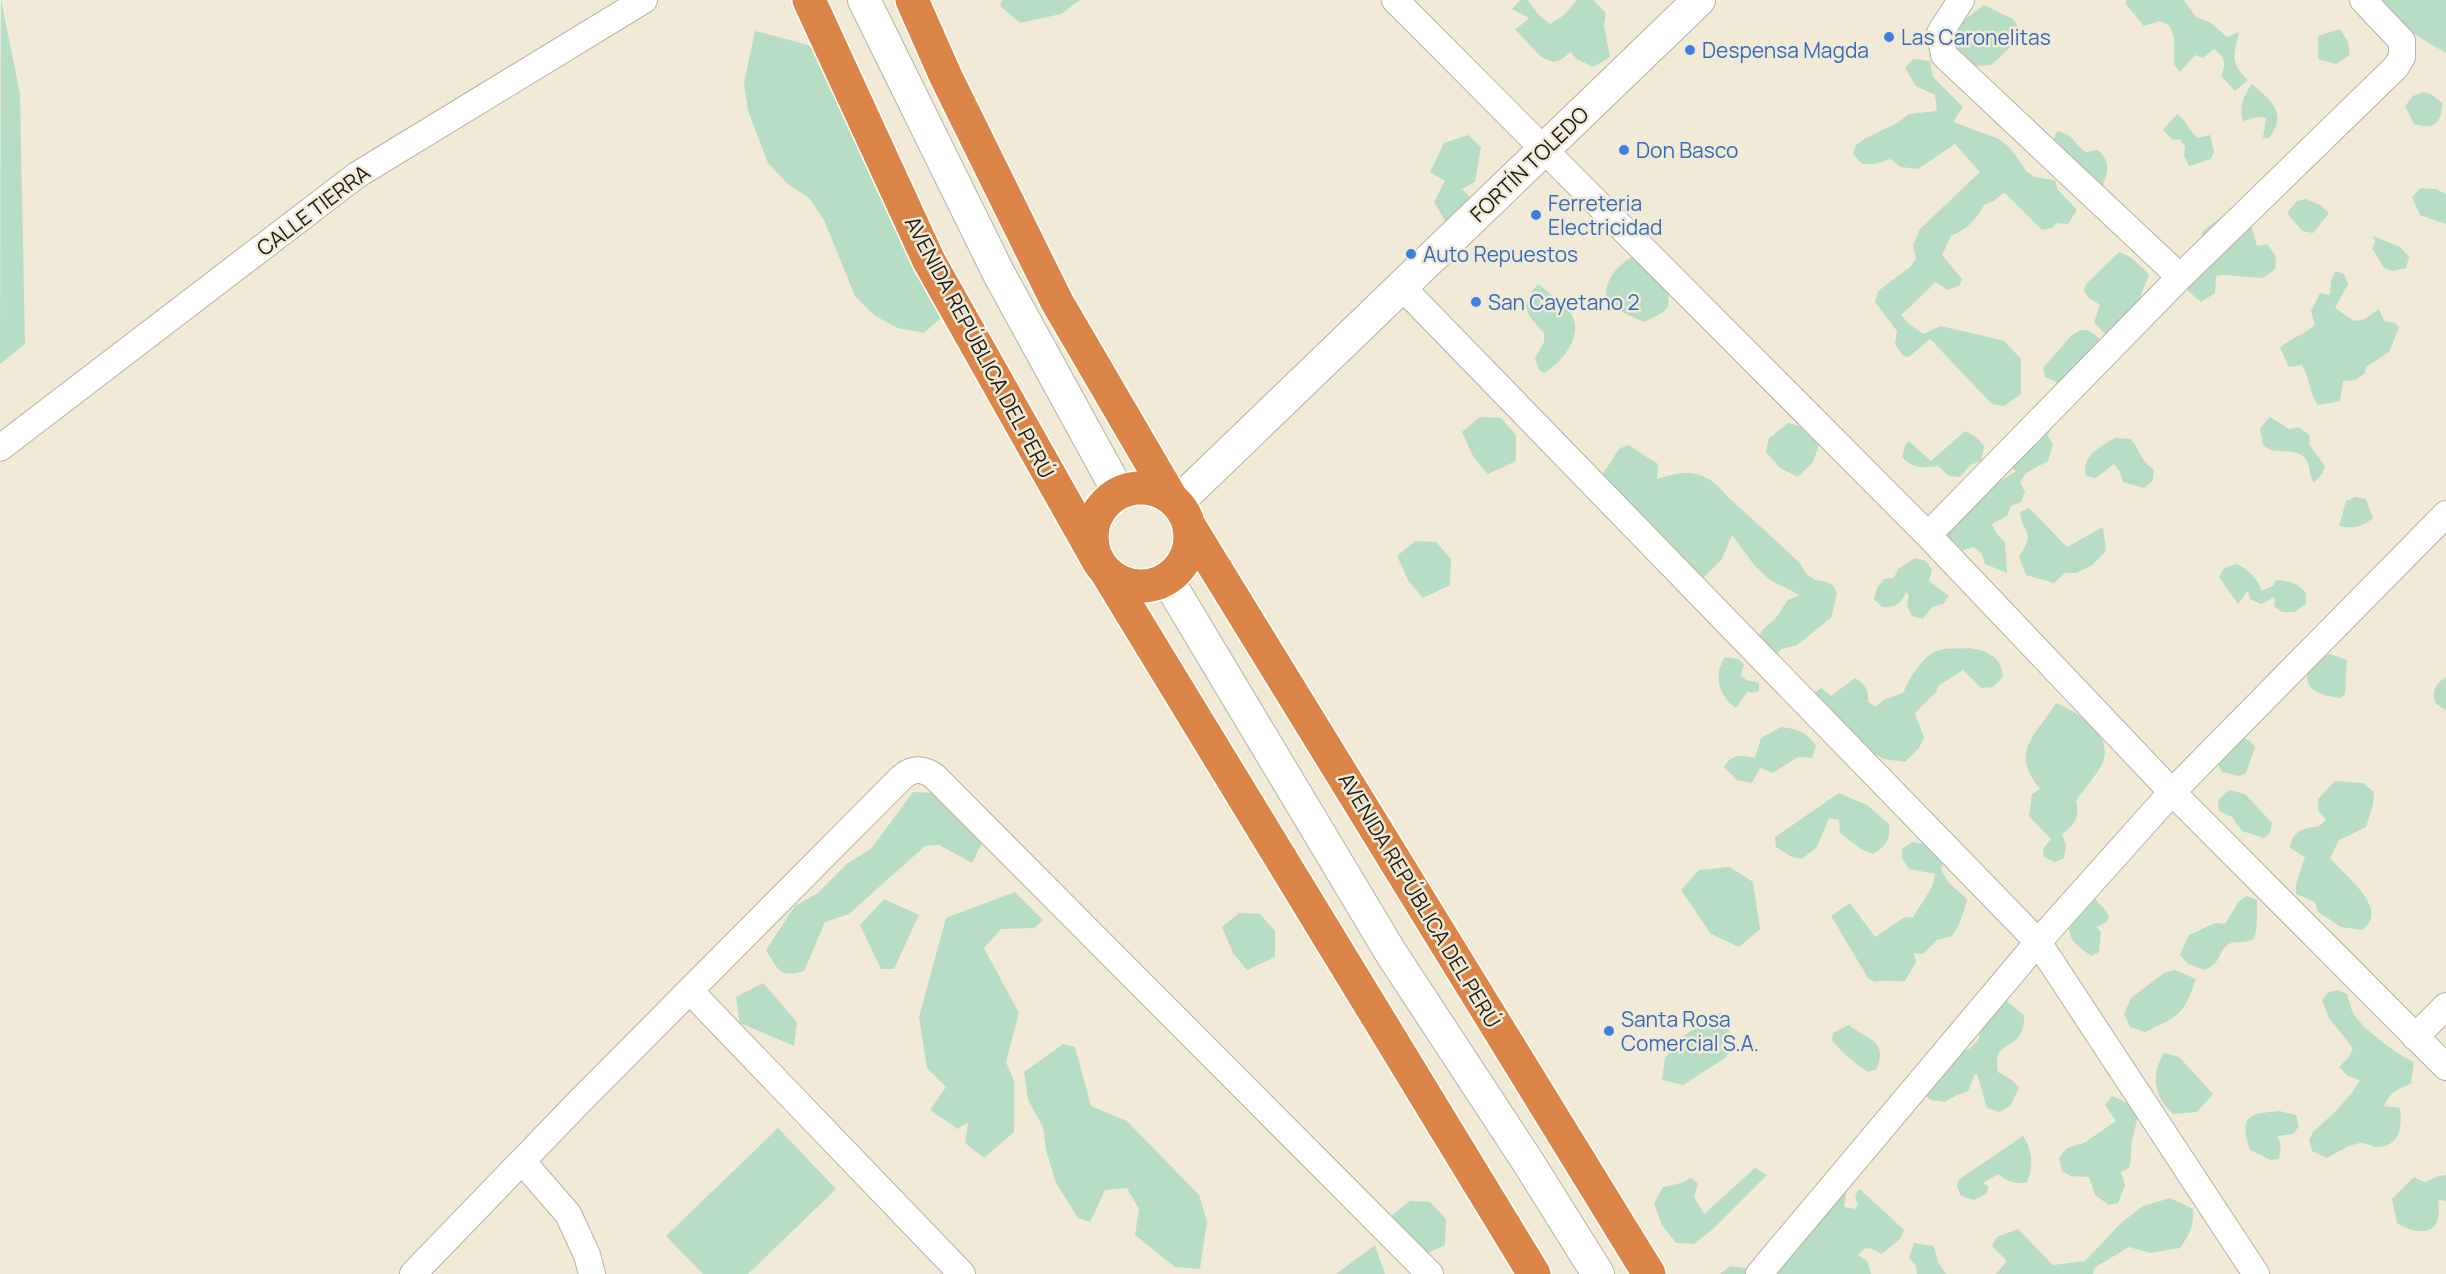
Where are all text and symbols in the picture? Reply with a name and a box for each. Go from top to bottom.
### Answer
place label: Las Caronelitas [1901,23,2051,51]
marker: Las Caronelitas [1882,30,1896,44]
place label: Despensa Magda [1702,36,1869,64]
marker: Despensa Magda [1683,43,1697,57]
street label: FORTÍN TOLEDO [1464,100,1594,228]
place label: Don Basco [1636,136,1739,164]
marker: Don Basco [1617,143,1631,157]
street label: CALLE TIERRA [251,158,375,262]
place label: Ferreteria Electricidad [1548,189,1662,241]
marker: Ferreteria Electricidad [1529,208,1543,222]
street label: AVENIDA REPÚBLICA DEL PERÚ [899,211,1061,483]
place label: Auto Repuestos [1423,240,1578,268]
marker: Auto Repuestos [1404,247,1418,261]
place label: San Cayetano 2 [1488,288,1639,316]
marker: San Cayetano 2 [1469,295,1483,309]
street label: AVENIDA REPÚBLICA DEL PERÚ [1333,767,1507,1033]
place label: Santa Rosa Comercial S.A. [1621,1005,1759,1057]
marker: Santa Rosa Comercial S.A. [1602,1024,1616,1038]

